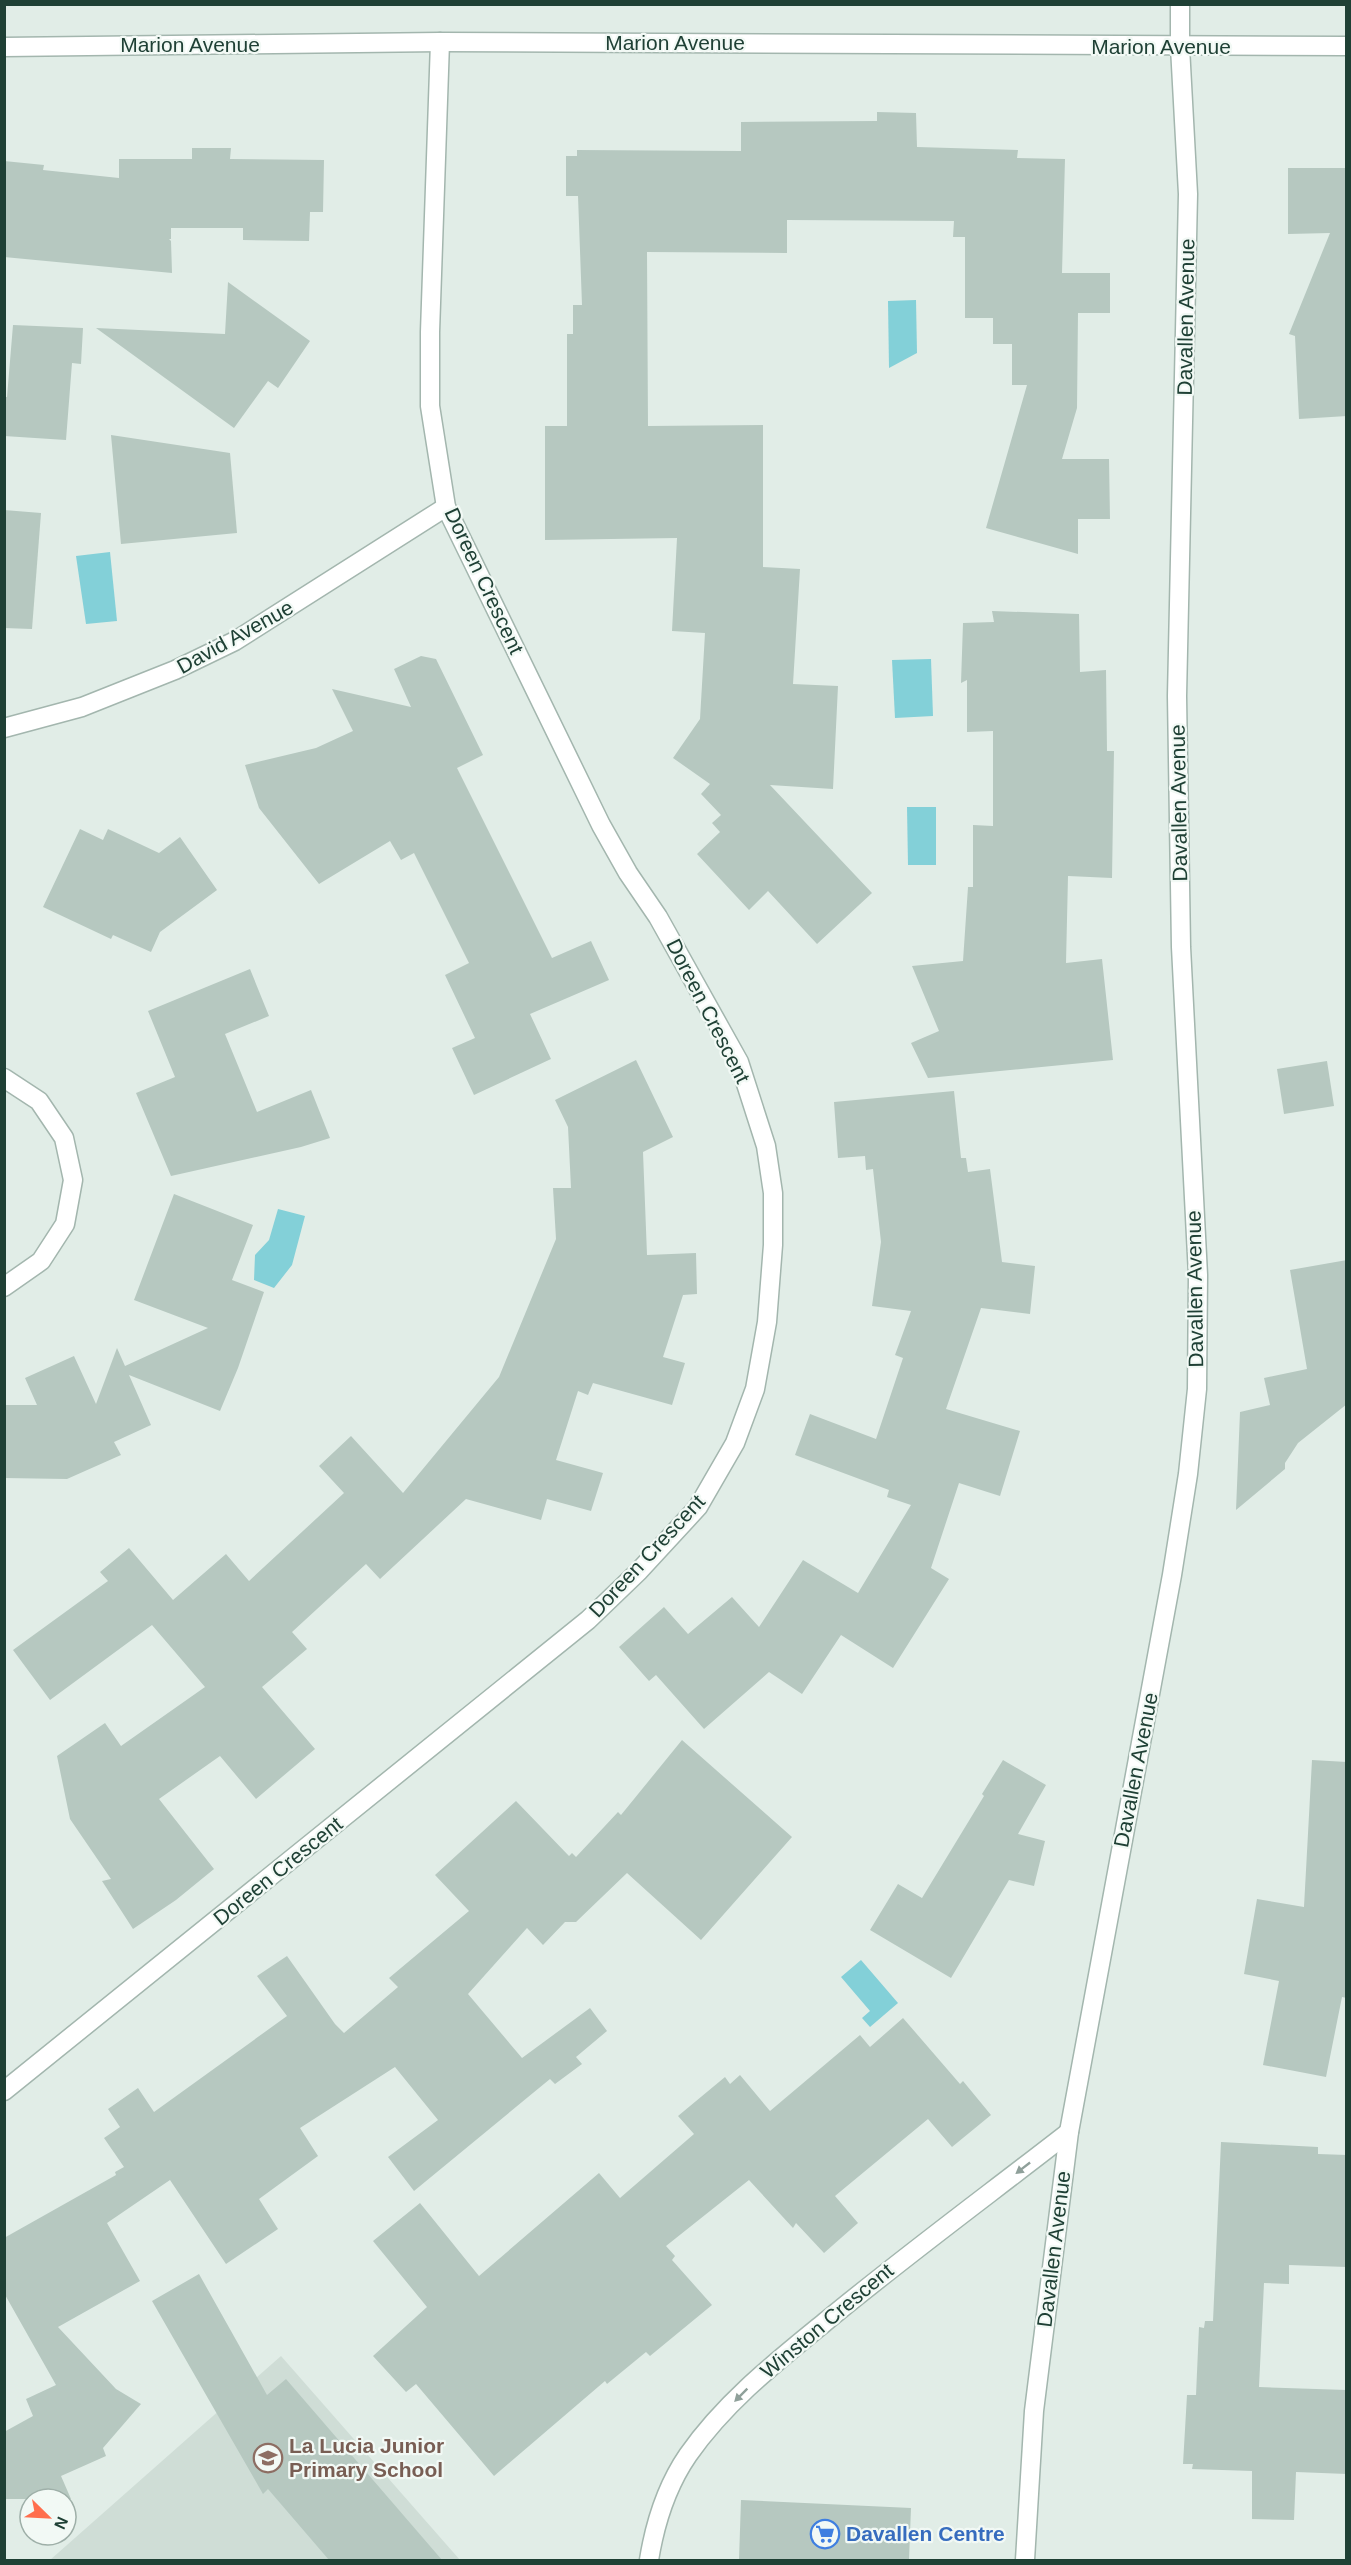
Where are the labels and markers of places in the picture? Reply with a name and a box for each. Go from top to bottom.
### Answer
place label: La Lucia Junior Primary School [289,2434,444,2481]
school or university icon: La Lucia Junior Primary School [252,2442,284,2474]
supermarket icon: Davallen Centre [809,2518,841,2550]
place label: Davallen Centre [846,2522,1005,2545]

